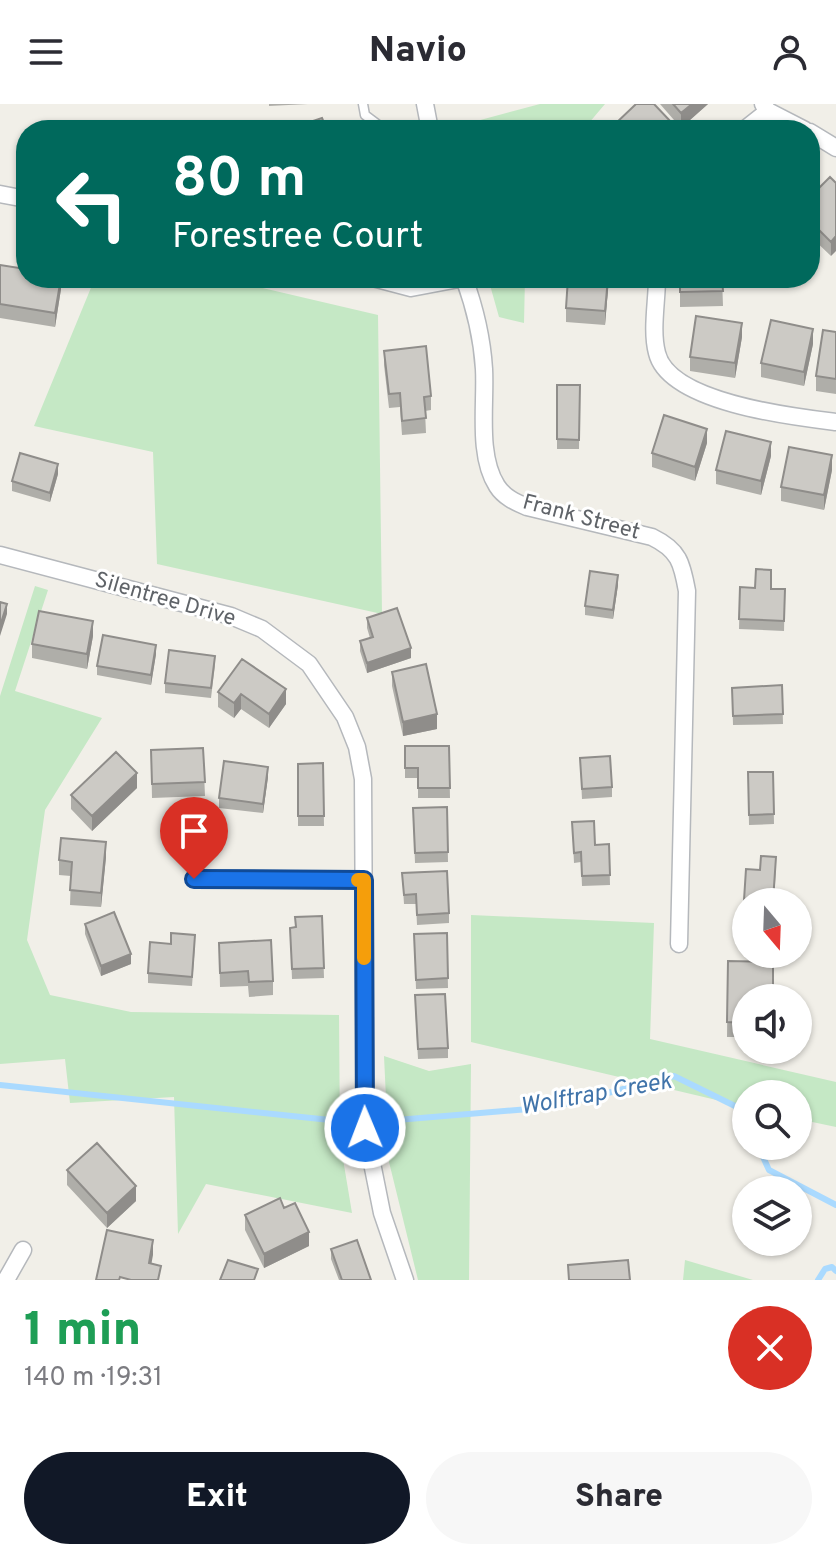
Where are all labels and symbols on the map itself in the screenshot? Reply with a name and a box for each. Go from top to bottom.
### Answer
street label: Frank Street [519,489,643,547]
street label: Silentree Drive [91,567,239,633]
pin [160,797,228,879]
north arrow [732,888,812,968]
water label: Wolftrap Creek [518,1067,675,1123]
position arrow [323,1086,407,1170]

